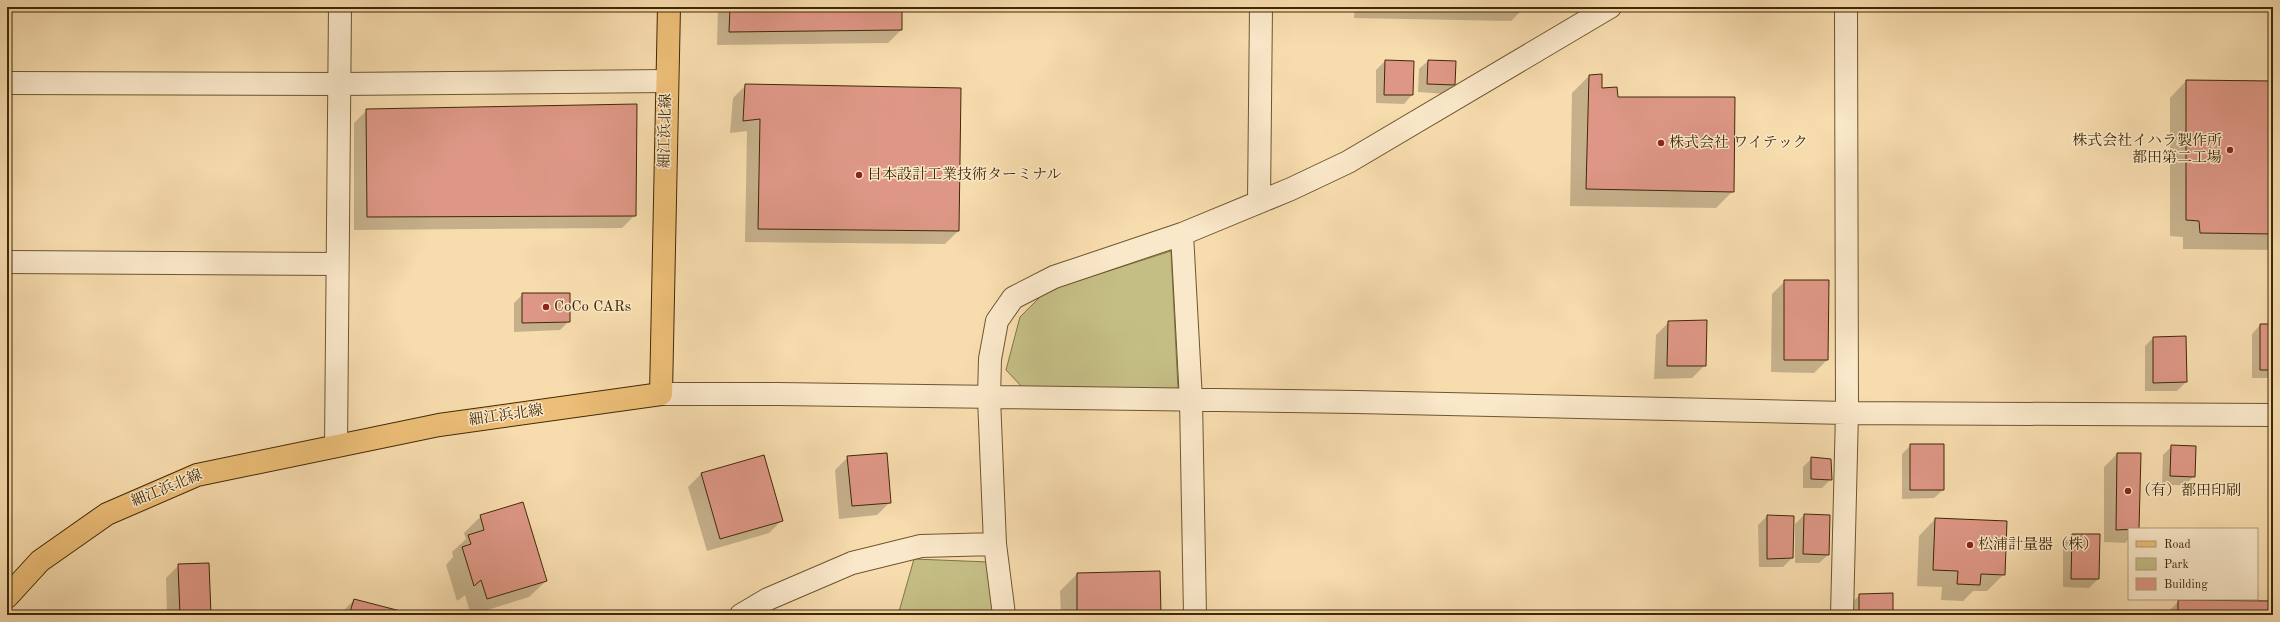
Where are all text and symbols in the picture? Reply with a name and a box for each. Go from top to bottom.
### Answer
street label: 細江浜北線 [656,93,674,169]
place label: 株式会社イハラ製作所 都田第二工場 [2072,132,2222,166]
place label: 株式会社 ワイテック [1669,134,1808,151]
marker: 株式会社 ワイテック [1656,138,1666,148]
marker: 株式会社イハラ製作所 都田第二工場 [2225,145,2235,155]
place label: 日本設計工業技術ターミナル [867,166,1061,183]
marker: 日本設計工業技術ターミナル [854,170,864,180]
place label: CoCo CARs [554,300,631,315]
marker: CoCo CARs [541,302,551,312]
street label: 細江浜北線 [468,401,544,429]
street label: 細江浜北線 [129,466,205,510]
place label: （有）都田印刷 [2136,482,2241,499]
marker: （有）都田印刷 [2123,486,2133,496]
legend [2128,528,2258,600]
place label: 松浦計量器（株） [1978,536,2098,553]
text: Road [2164,539,2191,551]
marker: 松浦計量器（株） [1965,540,1975,550]
text: Park [2164,559,2189,571]
text: Building [2164,579,2208,591]

